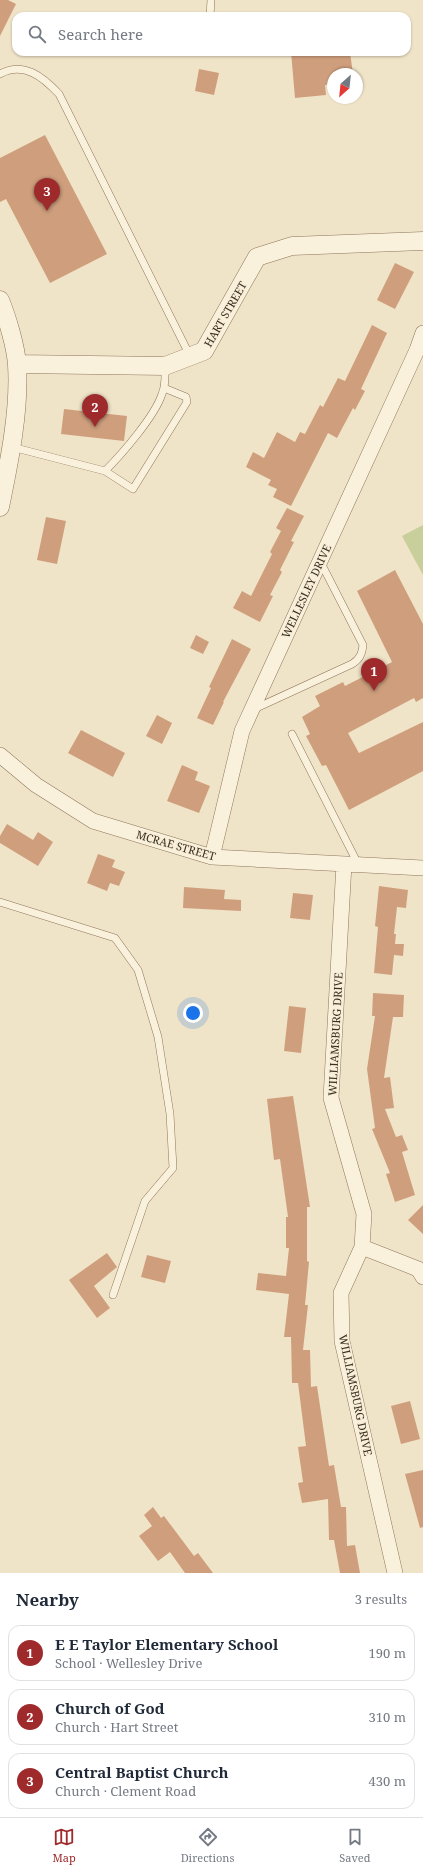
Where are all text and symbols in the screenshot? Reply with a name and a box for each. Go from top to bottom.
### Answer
search box [12,12,411,56]
icon: search [26,23,48,45]
text: Search here [58,24,143,44]
north arrow [327,68,363,104]
pin: 3 [34,178,60,211]
street label: HART STREET [200,278,250,349]
pin: 2 [82,394,108,427]
street label: WELLESLEY DRIVE [278,542,334,640]
pin: 1 [361,658,387,691]
street label: MCRAE STREET [135,826,218,864]
street label: WILLIAMSBURG DRIVE [324,972,346,1096]
your location [183,1003,203,1023]
street label: WILLIAMSBURG DRIVE [336,1333,376,1457]
text: Nearby [16,1588,79,1611]
text: 3 results [355,1590,407,1608]
text: E E Taylor Elementary School [55,1634,278,1654]
text: 1 [26,1644,34,1662]
text: 190 m [369,1644,406,1662]
text: School · Wellesley Drive [55,1654,202,1672]
text: Church of God [55,1698,164,1718]
text: 2 [26,1708,34,1726]
text: 310 m [369,1708,406,1726]
text: Church · Hart Street [55,1718,178,1736]
text: Central Baptist Church [55,1762,229,1782]
text: 3 [26,1772,34,1790]
text: 430 m [369,1772,406,1790]
text: Church · Clement Road [55,1782,196,1800]
tab: Map [52,1826,76,1865]
tab: Directions [181,1826,234,1865]
tab: Saved [339,1826,371,1865]

